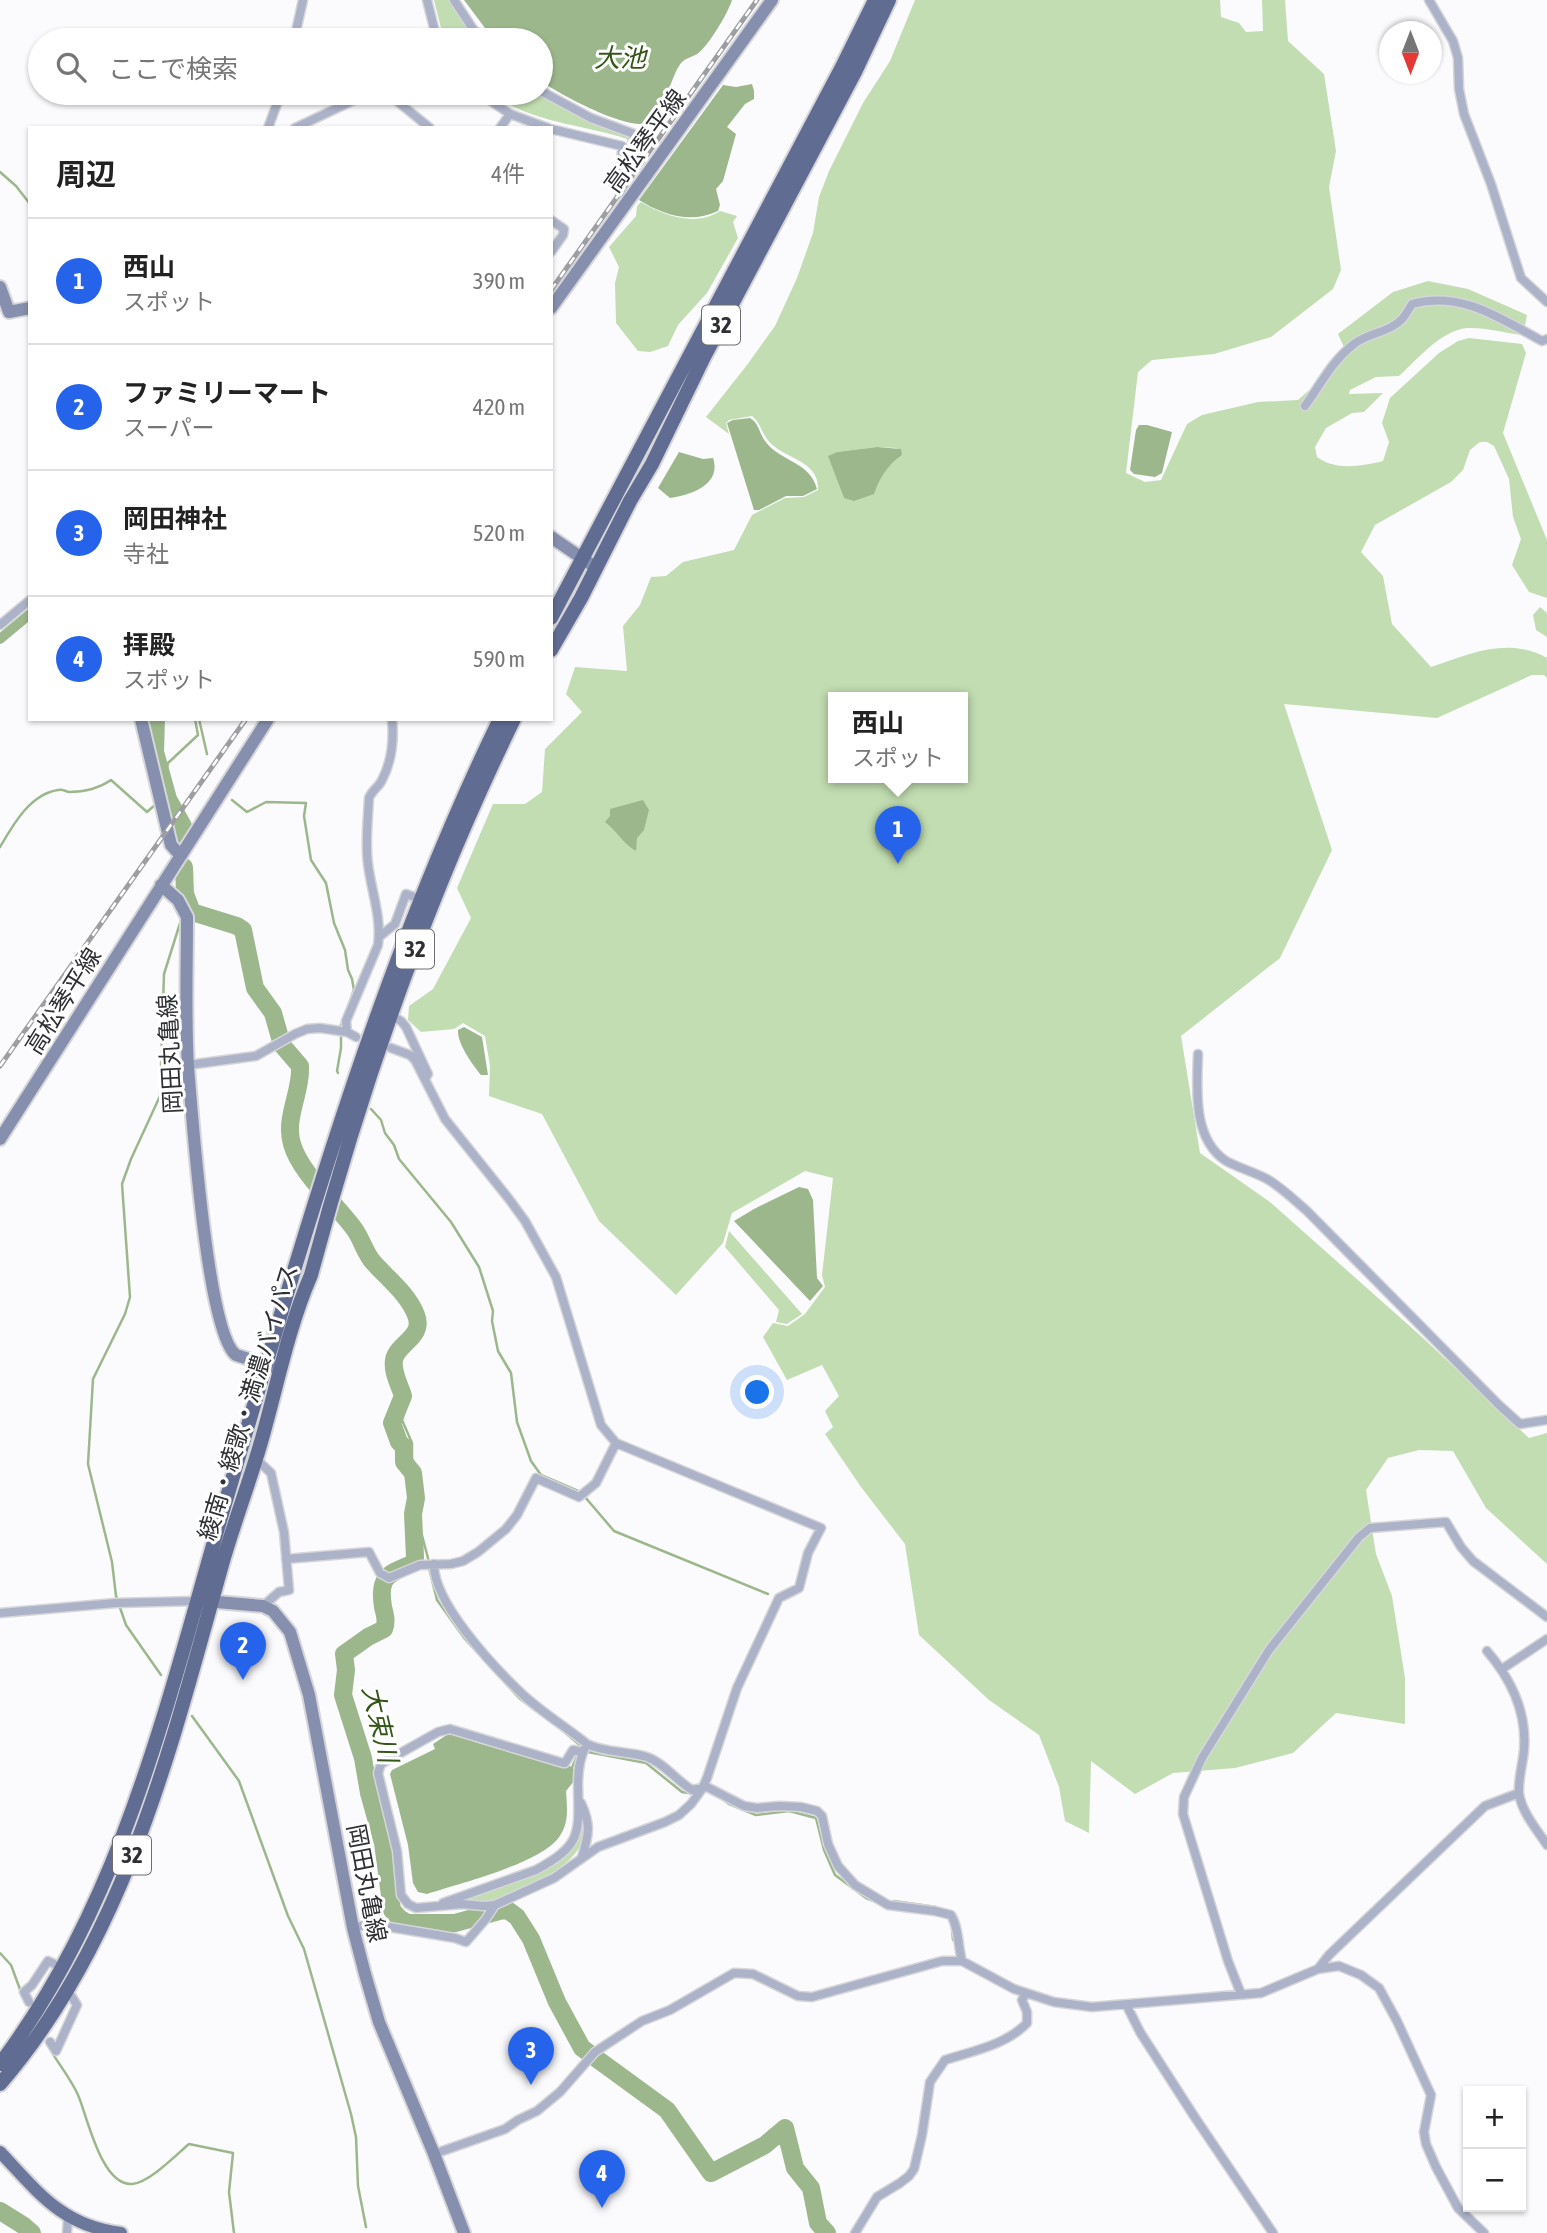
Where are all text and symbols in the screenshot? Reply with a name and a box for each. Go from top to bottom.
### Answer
north arrow [1379,21,1442,84]
search box [28,28,553,105]
water label: 大池 [594,43,649,73]
icon: search [52,48,90,86]
text: ここで検索 [108,54,238,84]
street label: 高松琴平線 [599,85,691,197]
text: 周辺 [56,157,116,191]
text: 4件 [491,161,525,187]
text: 西山 [123,252,175,282]
text: 1 [74,268,84,294]
text: 390 m [473,268,525,294]
text: スポット [123,289,215,315]
road number: 32 [702,306,740,344]
text: ファミリーマート [123,378,331,408]
text: 2 [74,394,84,420]
text: 420 m [473,394,525,420]
text: スーパー [123,415,215,441]
text: 岡田神社 [123,504,227,534]
text: 3 [74,520,84,546]
text: 520 m [473,520,525,546]
text: 寺社 [123,541,169,567]
text: 拝殿 [123,630,175,660]
text: 4 [74,646,84,672]
text: 590 m [473,646,525,672]
text: スポット [123,667,215,693]
popup [828,692,968,783]
text: 西山 [852,708,904,738]
text: スポット [852,745,944,771]
pin: 1 [875,806,921,864]
road number: 32 [396,930,434,968]
street label: 高松琴平線 [20,943,106,1059]
street label: 岡田丸亀線 [153,993,187,1115]
street label: 綾南・綾歌・満濃バイパス [193,1261,303,1543]
your location [740,1375,774,1409]
pin: 2 [220,1622,266,1680]
water label: 大束川 [357,1683,404,1768]
street label: 岡田丸亀線 [342,1822,392,1944]
road number: 32 [113,1836,151,1874]
pin: 3 [508,2027,554,2085]
map controls [1463,2086,1526,2212]
button: + [1463,2086,1526,2149]
button: − [1463,2149,1526,2212]
pin: 4 [579,2150,625,2208]

